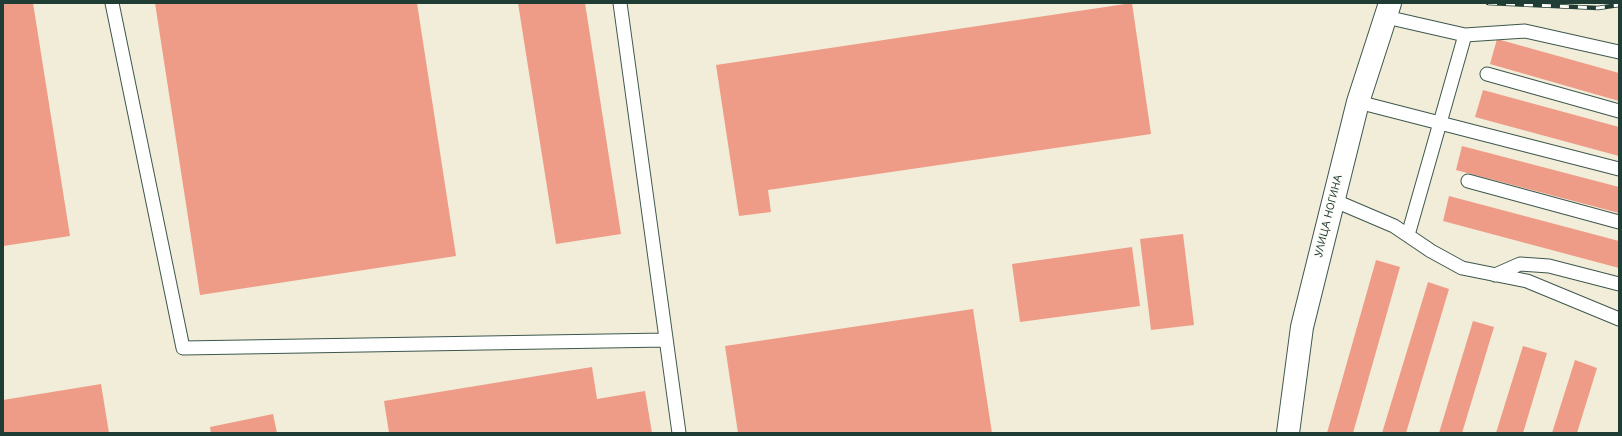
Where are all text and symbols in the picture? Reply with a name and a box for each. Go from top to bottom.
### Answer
street label: УЛИЦА НОГИНА [1313,174,1345,258]

